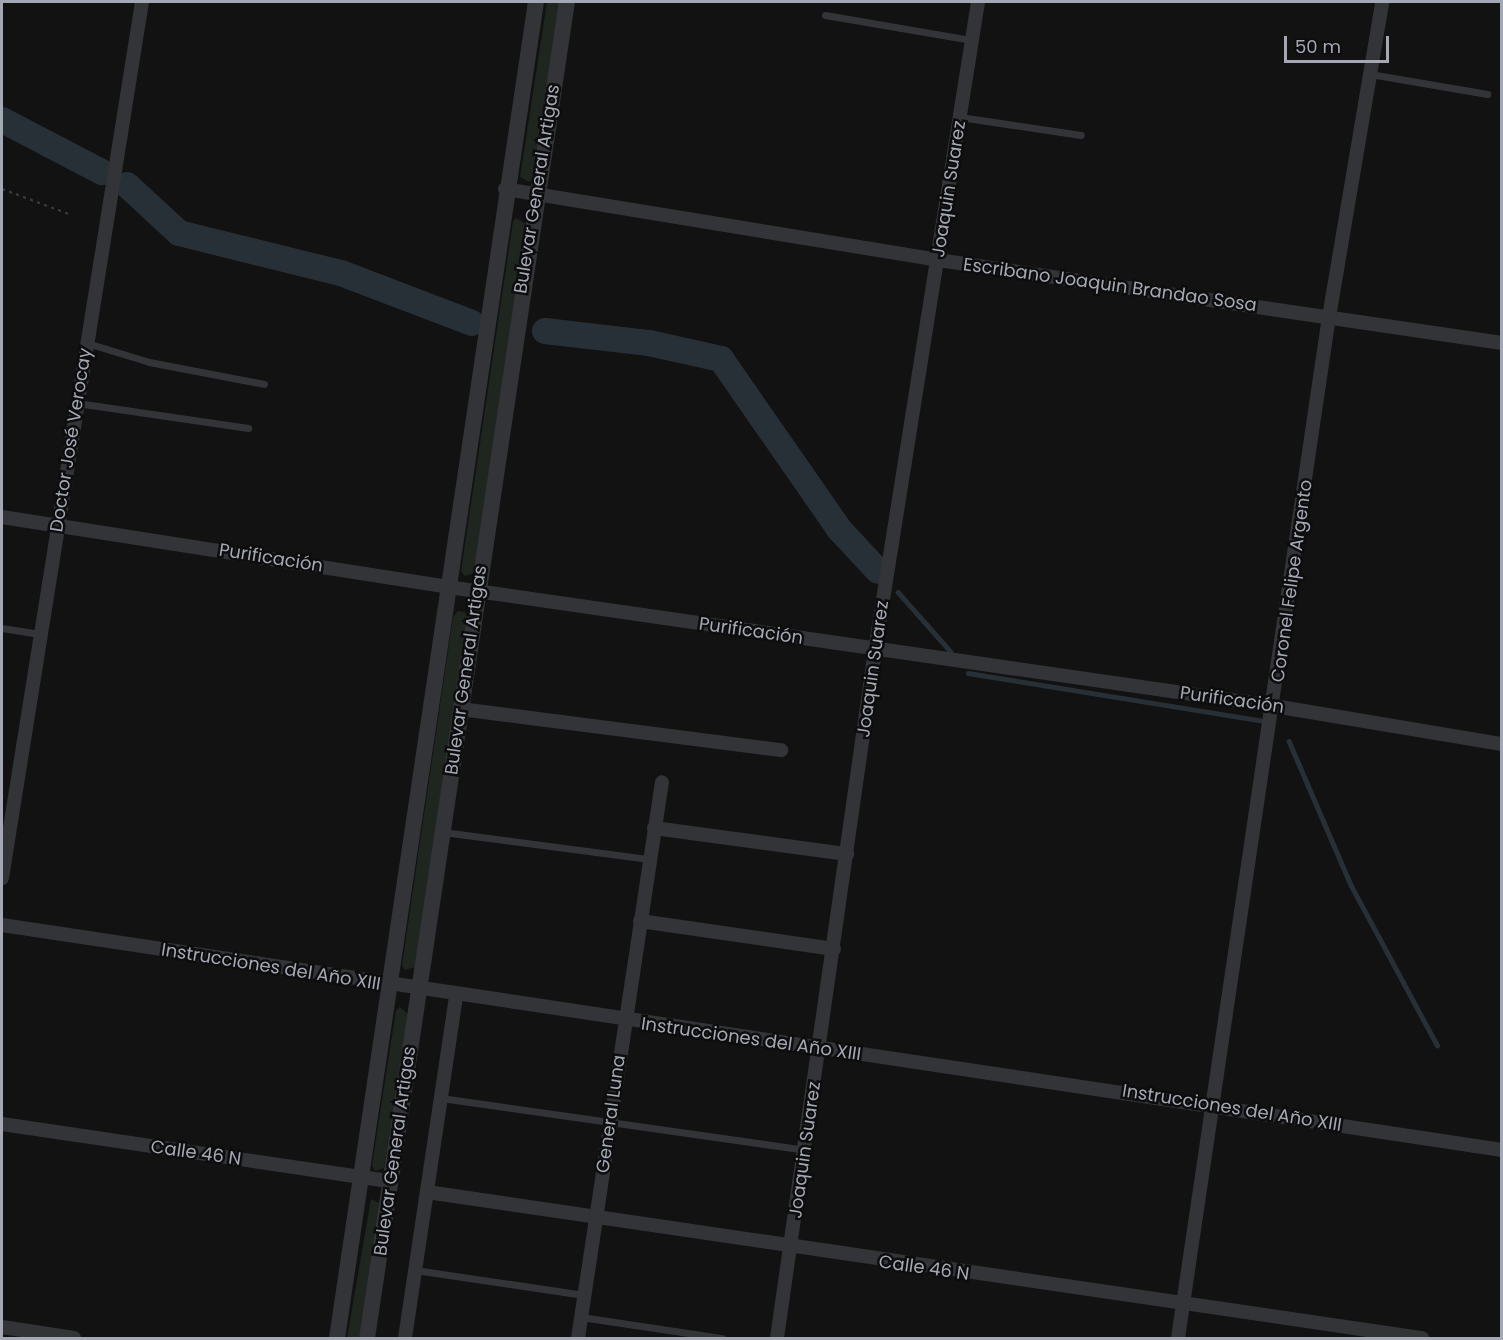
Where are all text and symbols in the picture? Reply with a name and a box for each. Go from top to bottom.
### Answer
scale bar [1287,24,1392,62]
text: 50 m [1295,34,1341,59]
street label: Bulevar General Artigas [510,83,564,295]
street label: Joaquin Suarez [928,119,970,259]
street label: Escribano Joaquin Brandao Sosa [962,254,1258,316]
street label: Doctor José Verocay [46,346,96,534]
street label: Coronel Felipe Argento [1267,478,1317,684]
street label: Purificación [217,539,325,577]
street label: Bulevar General Artigas [441,564,491,776]
street label: Joaquin Suarez [853,599,893,739]
street label: Purificación [698,613,804,649]
street label: Purificación [1179,682,1285,718]
street label: Instrucciones del Año XIII [160,939,382,995]
street label: Instrucciones del Año XIII [640,1013,862,1065]
street label: Bulevar General Artigas [370,1045,420,1257]
street label: General Luna [592,1054,630,1174]
street label: Joaquin Suarez [785,1080,825,1220]
street label: Instrucciones del Año XIII [1121,1080,1343,1136]
street label: Calle 46 N [149,1136,243,1170]
street label: Calle 46 N [877,1251,971,1285]

